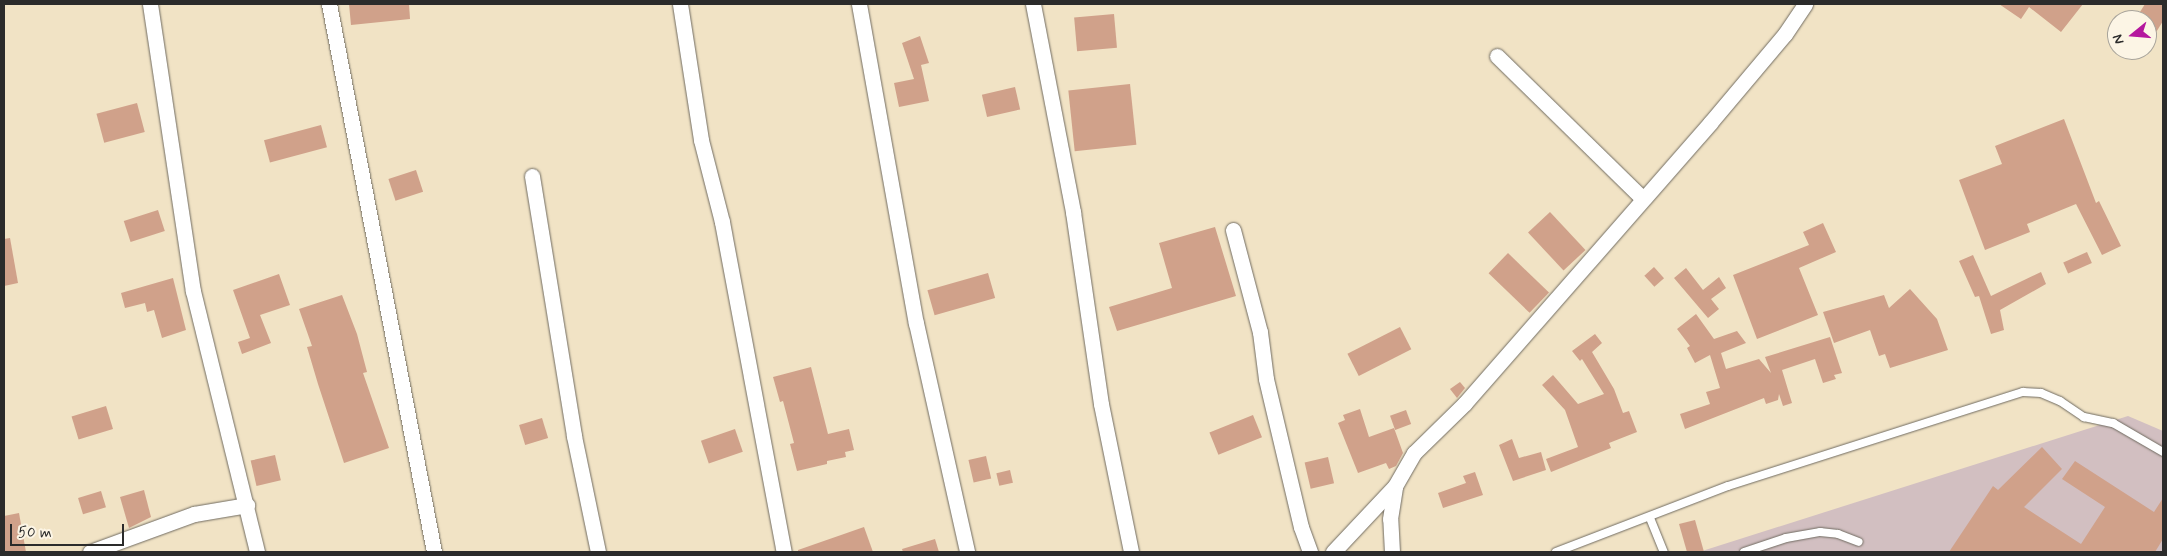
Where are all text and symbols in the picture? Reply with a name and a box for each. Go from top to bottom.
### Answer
north arrow [2107,10,2157,60]
text: N [2109,32,2129,46]
scale bar [12,514,126,546]
text: 50 m [18,523,52,543]

